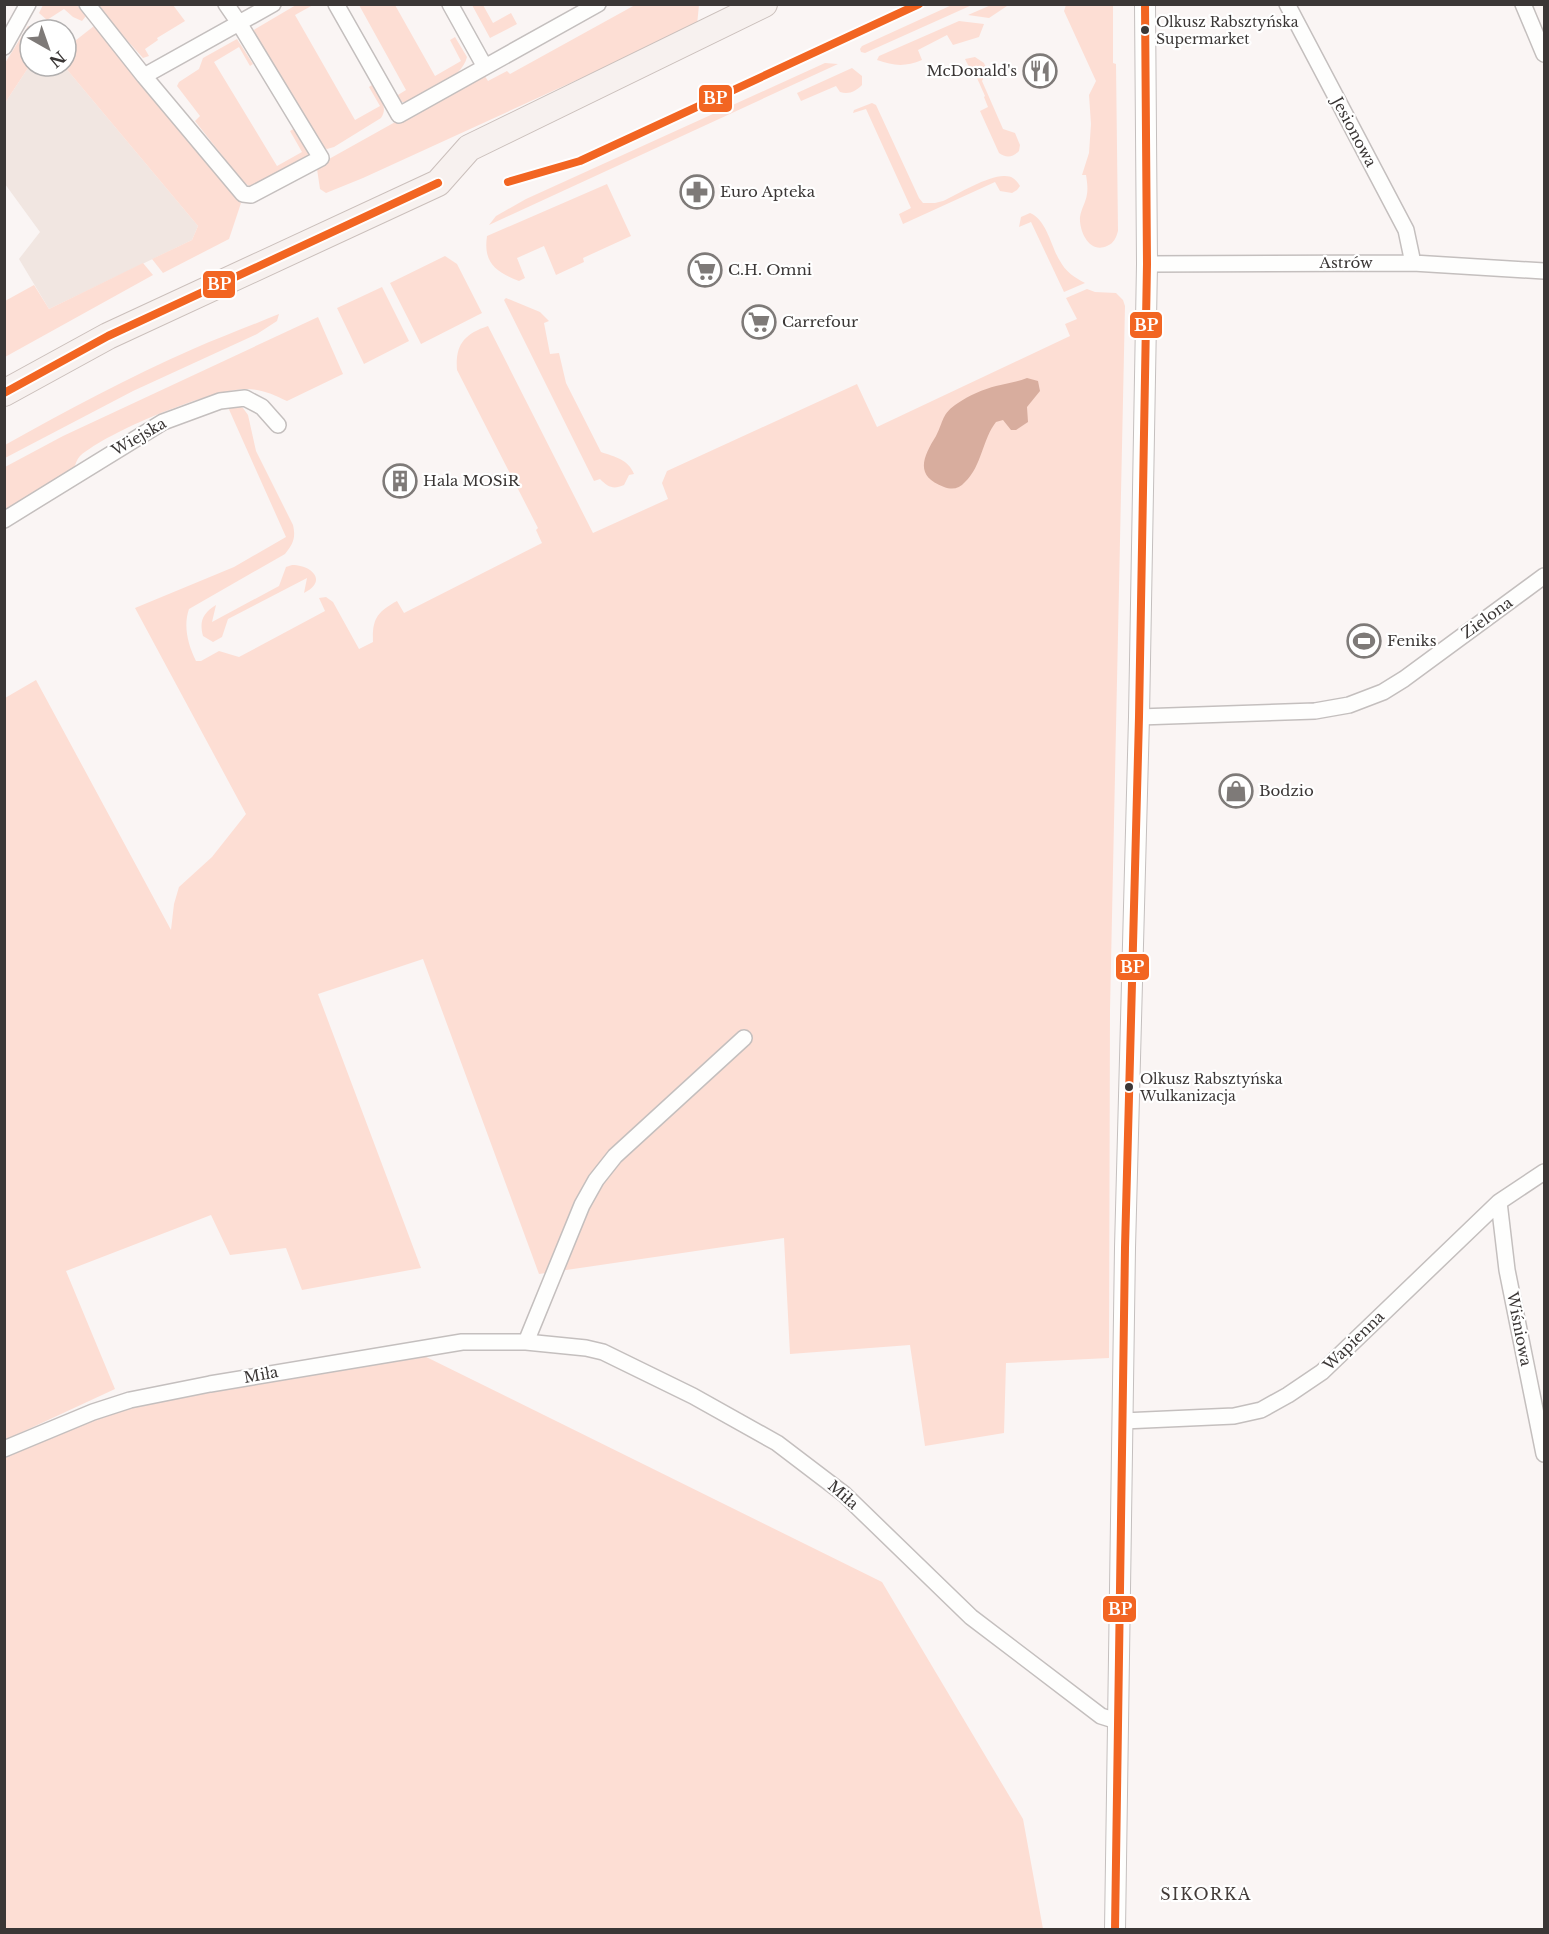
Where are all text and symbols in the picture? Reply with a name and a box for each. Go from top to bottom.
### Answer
place label: Olkusz Rabsztyńska Supermarket [1156,13,1299,48]
north arrow [18,18,78,78]
marker: Olkusz Rabsztyńska Supermarket [1139,24,1151,36]
text: N [45,47,70,72]
restaurant icon: McDonald's [1022,53,1058,89]
place label: McDonald's [926,61,1017,80]
line badge: BP [698,84,733,113]
text: BP [703,88,728,108]
street label: Jesionowa [1327,92,1381,171]
pharmacy icon: Euro Apteka [679,174,715,210]
place label: Euro Apteka [720,182,816,201]
supermarket icon: C.H. Omni [687,252,723,288]
street label: Astrów [1318,253,1373,272]
place label: C.H. Omni [728,260,812,279]
line badge: BP [202,270,236,299]
text: BP [207,274,232,294]
supermarket icon: Carrefour [741,304,777,340]
line badge: BP [1129,311,1163,339]
place label: Carrefour [782,312,859,331]
text: BP [1134,315,1159,335]
street label: Wiejska [107,413,170,460]
building icon: Hala MOSiR [382,463,418,499]
place label: Hala MOSiR [423,471,521,490]
street label: Zielona [1457,592,1517,643]
sports icon: Feniks [1346,623,1382,659]
place label: Feniks [1387,631,1437,650]
shop icon: Bodzio [1218,773,1254,809]
place label: Bodzio [1259,781,1314,800]
line badge: BP [1115,953,1150,981]
text: BP [1120,957,1145,977]
place label: Olkusz Rabsztyńska Wulkanizacja [1139,1070,1283,1105]
marker: Olkusz Rabsztyńska Wulkanizacja [1123,1081,1135,1093]
street label: Wiśniowa [1503,1289,1536,1368]
street label: Wapienna [1318,1306,1389,1375]
street label: Miła [242,1362,280,1387]
street label: Miła [824,1476,863,1514]
line badge: BP [1102,1595,1137,1623]
text: BP [1108,1599,1133,1619]
district label: SIKORKA [1160,1884,1252,1904]

